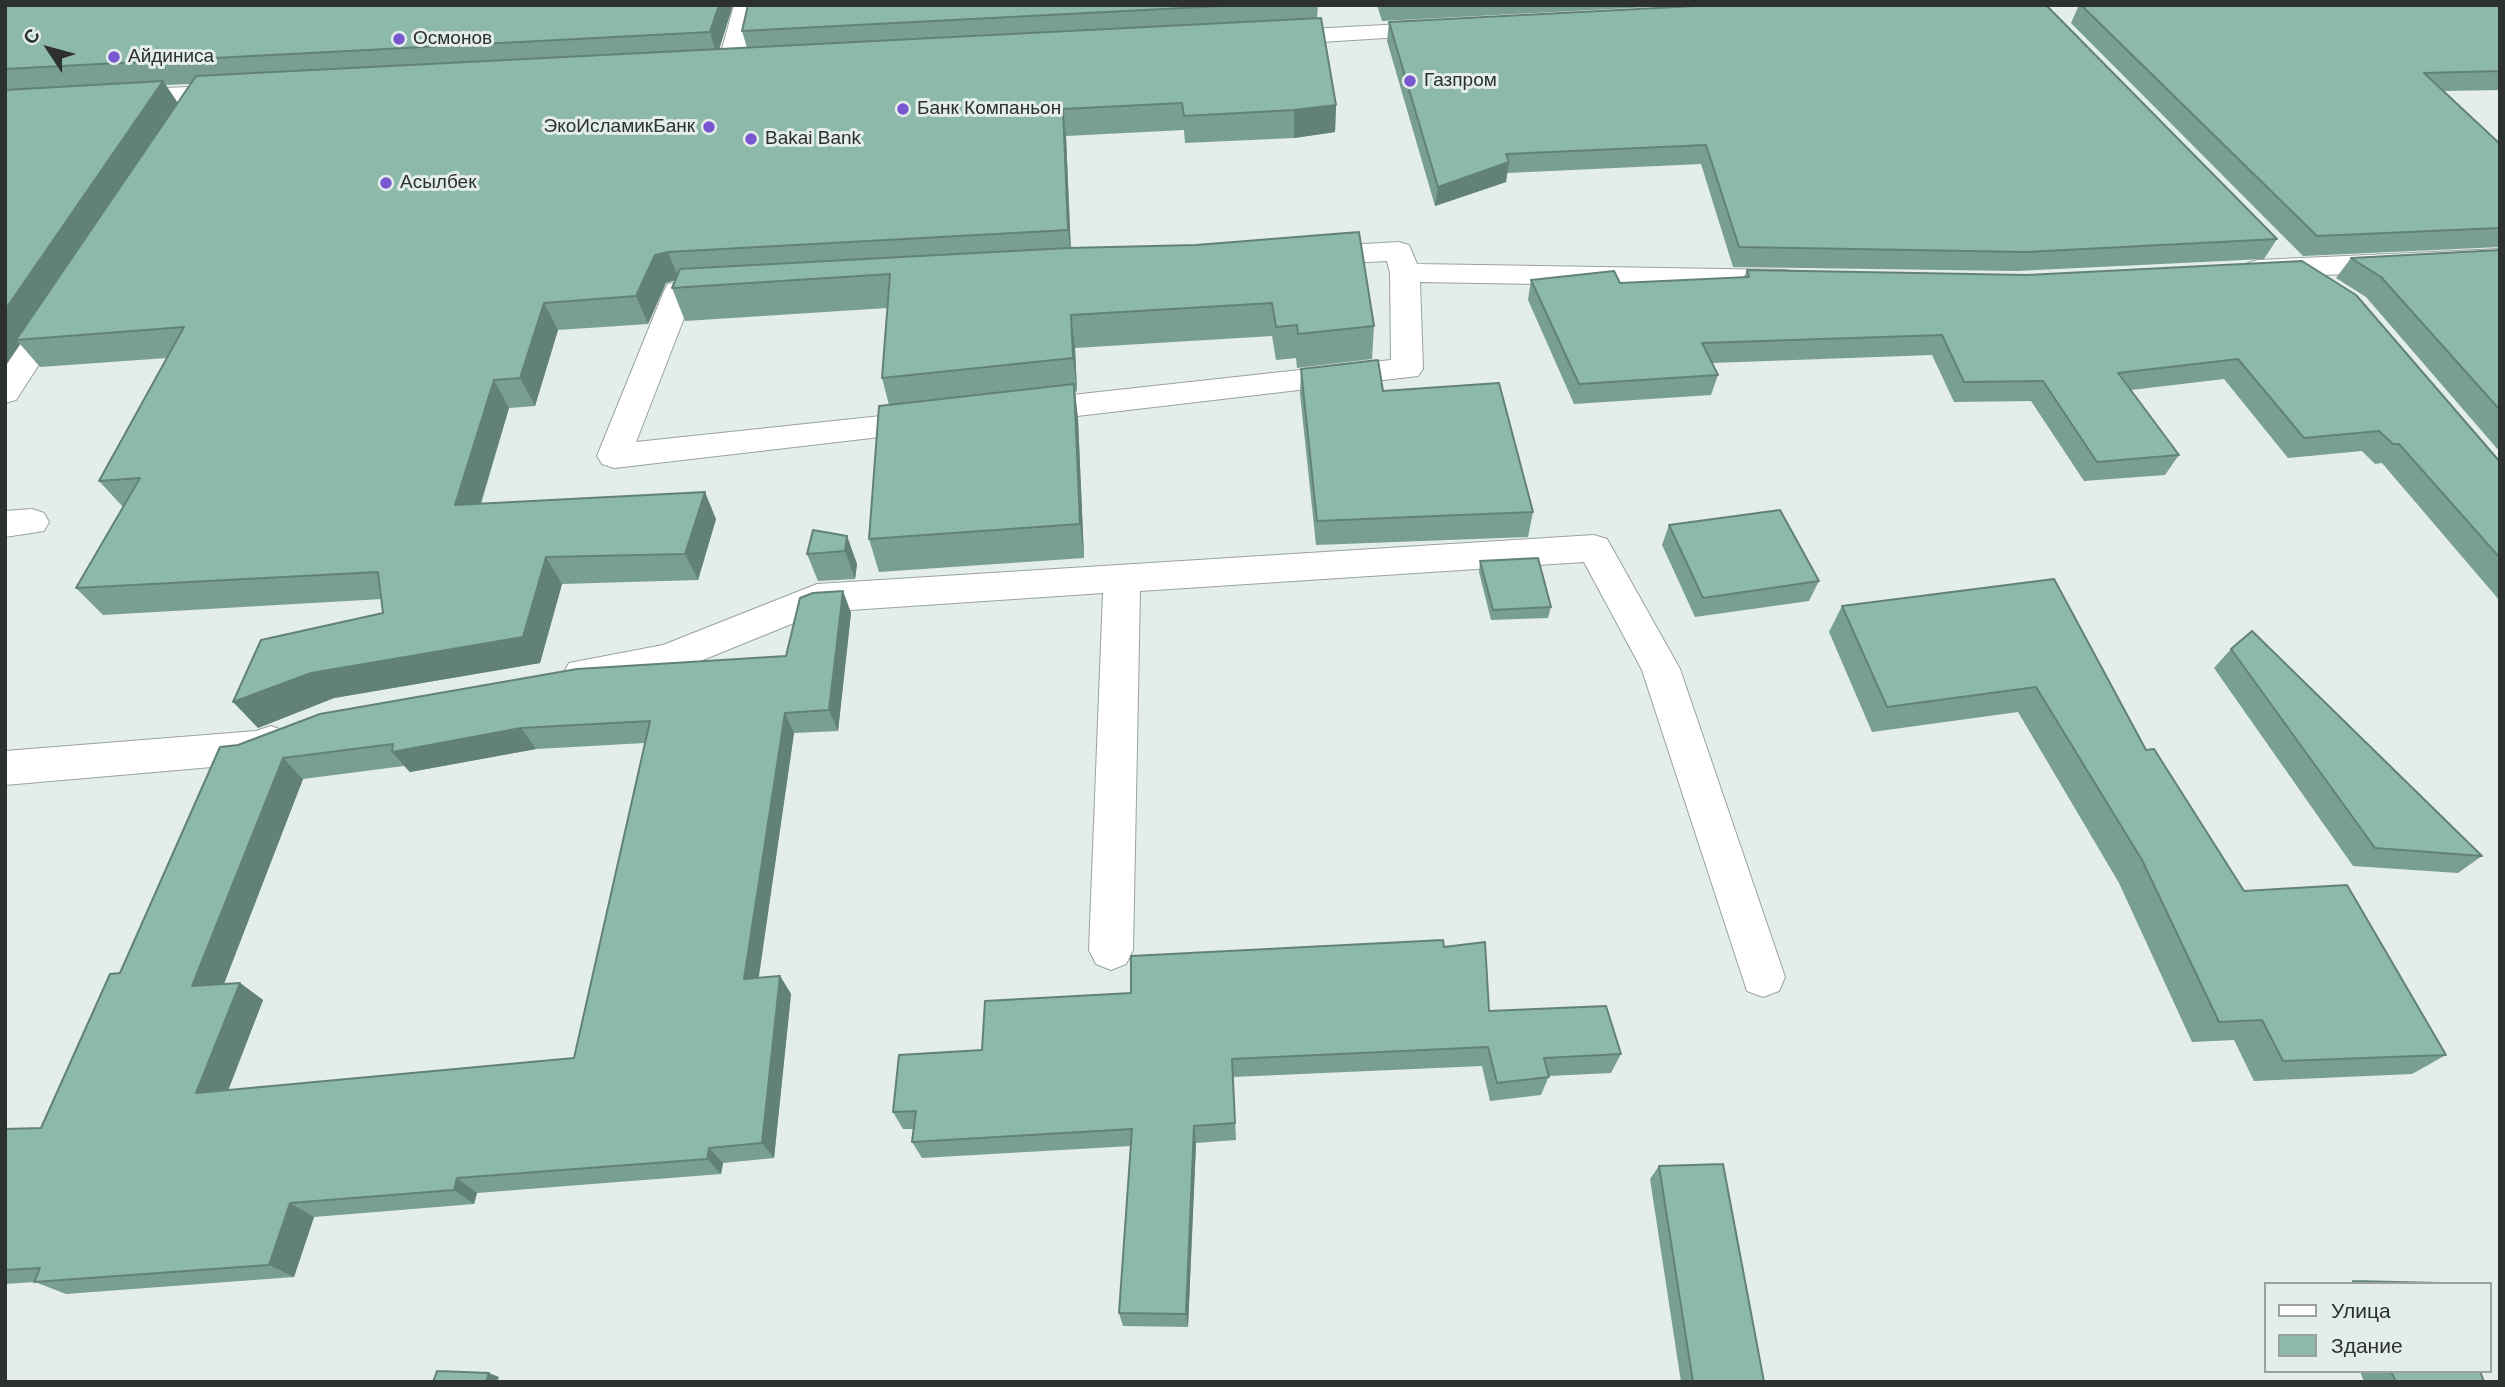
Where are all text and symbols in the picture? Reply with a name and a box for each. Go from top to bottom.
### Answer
north arrow [14,14,84,84]
text: С [19,25,44,48]
place label: Осмонов [413,28,492,50]
marker: Осмонов [391,31,407,47]
place label: Айдиниса [128,46,214,68]
marker: Айдиниса [106,49,122,65]
place label: Газпром [1424,70,1497,92]
marker: Газпром [1402,73,1418,89]
place label: Банк Компаньон [917,98,1061,120]
marker: Банк Компаньон [895,101,911,117]
place label: ЭкоИсламикБанк [544,116,695,138]
marker: ЭкоИсламикБанк [701,119,717,135]
place label: Bakai Bank [765,128,861,150]
marker: Bakai Bank [743,131,759,147]
place label: Асылбек [400,172,476,194]
marker: Асылбек [378,175,394,191]
legend [2264,1282,2491,1373]
text: Улица [2331,1299,2391,1322]
text: Здание [2331,1334,2403,1357]

